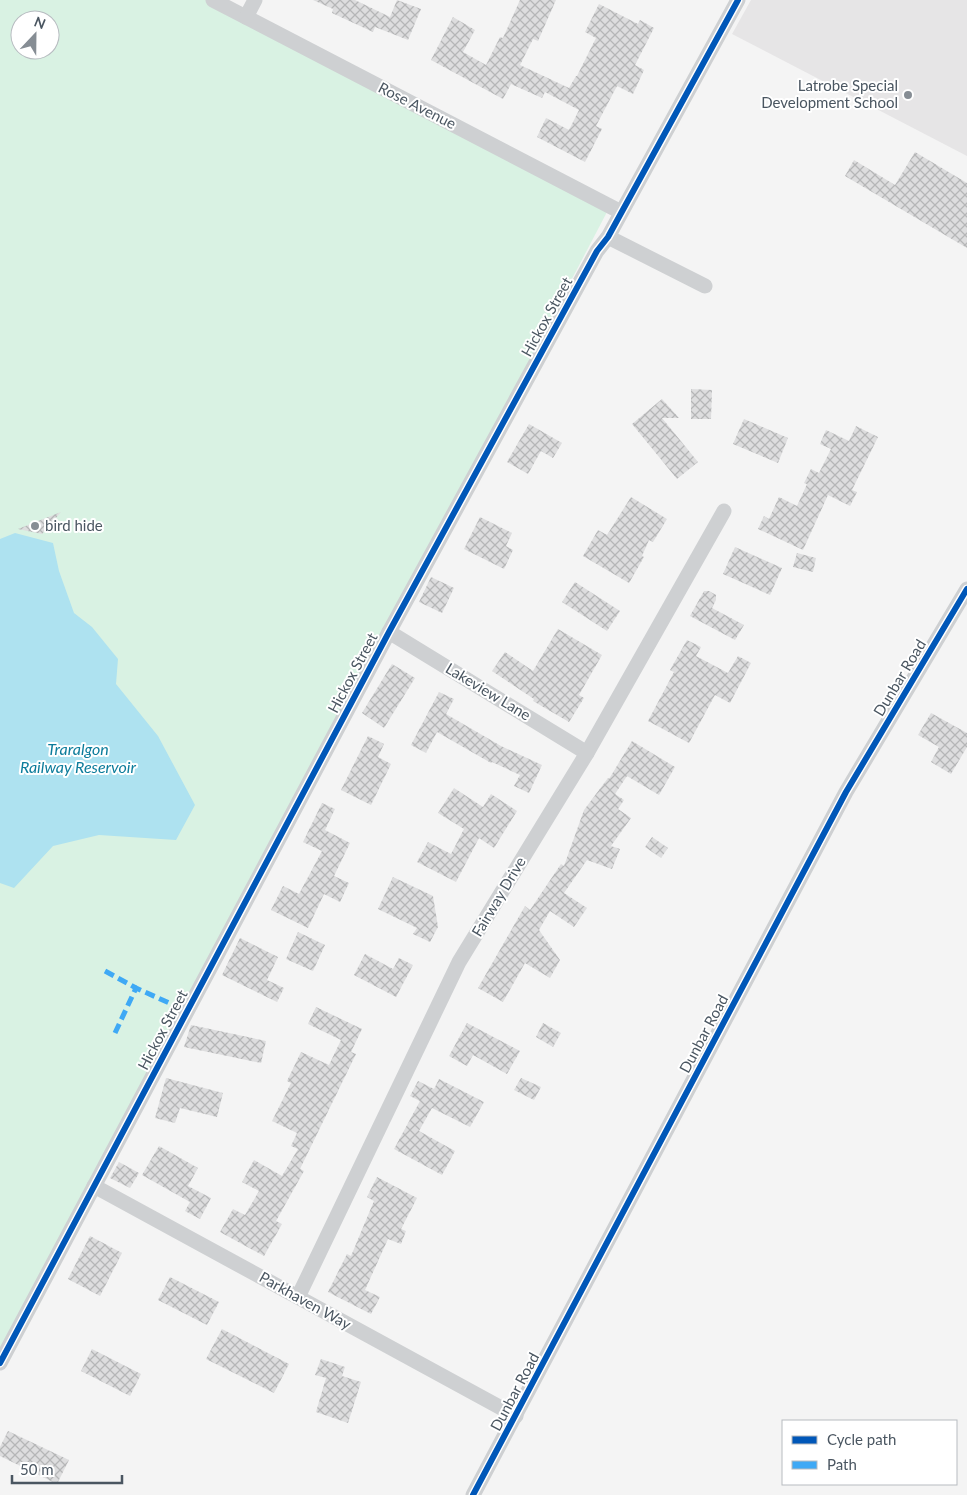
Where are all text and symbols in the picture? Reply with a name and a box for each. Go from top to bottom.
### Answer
north arrow [10,10,60,60]
text: N [32,13,48,32]
place label: Latrobe Special Development School [761,76,898,111]
street label: Rose Avenue [376,78,459,132]
marker: Latrobe Special Development School [902,89,914,101]
street label: Hickox Street [517,273,576,359]
place label: bird hide [45,516,103,534]
marker: bird hide [29,520,41,532]
street label: Hickox Street [323,629,381,716]
street label: Dunbar Road [869,636,929,719]
street label: Lakeview Lane [443,659,534,724]
water label: Traralgon Railway Reservoir [20,739,137,776]
street label: Fairway Drive [467,853,529,940]
street label: Hickox Street [133,986,191,1073]
street label: Dunbar Road [675,991,731,1076]
street label: Parkhaven Way [256,1267,355,1333]
street label: Dunbar Road [486,1349,542,1434]
legend [782,1420,957,1485]
text: Cycle path [827,1430,896,1448]
scale bar [12,1452,122,1484]
text: Path [827,1455,857,1473]
text: 50 m [20,1460,54,1478]

